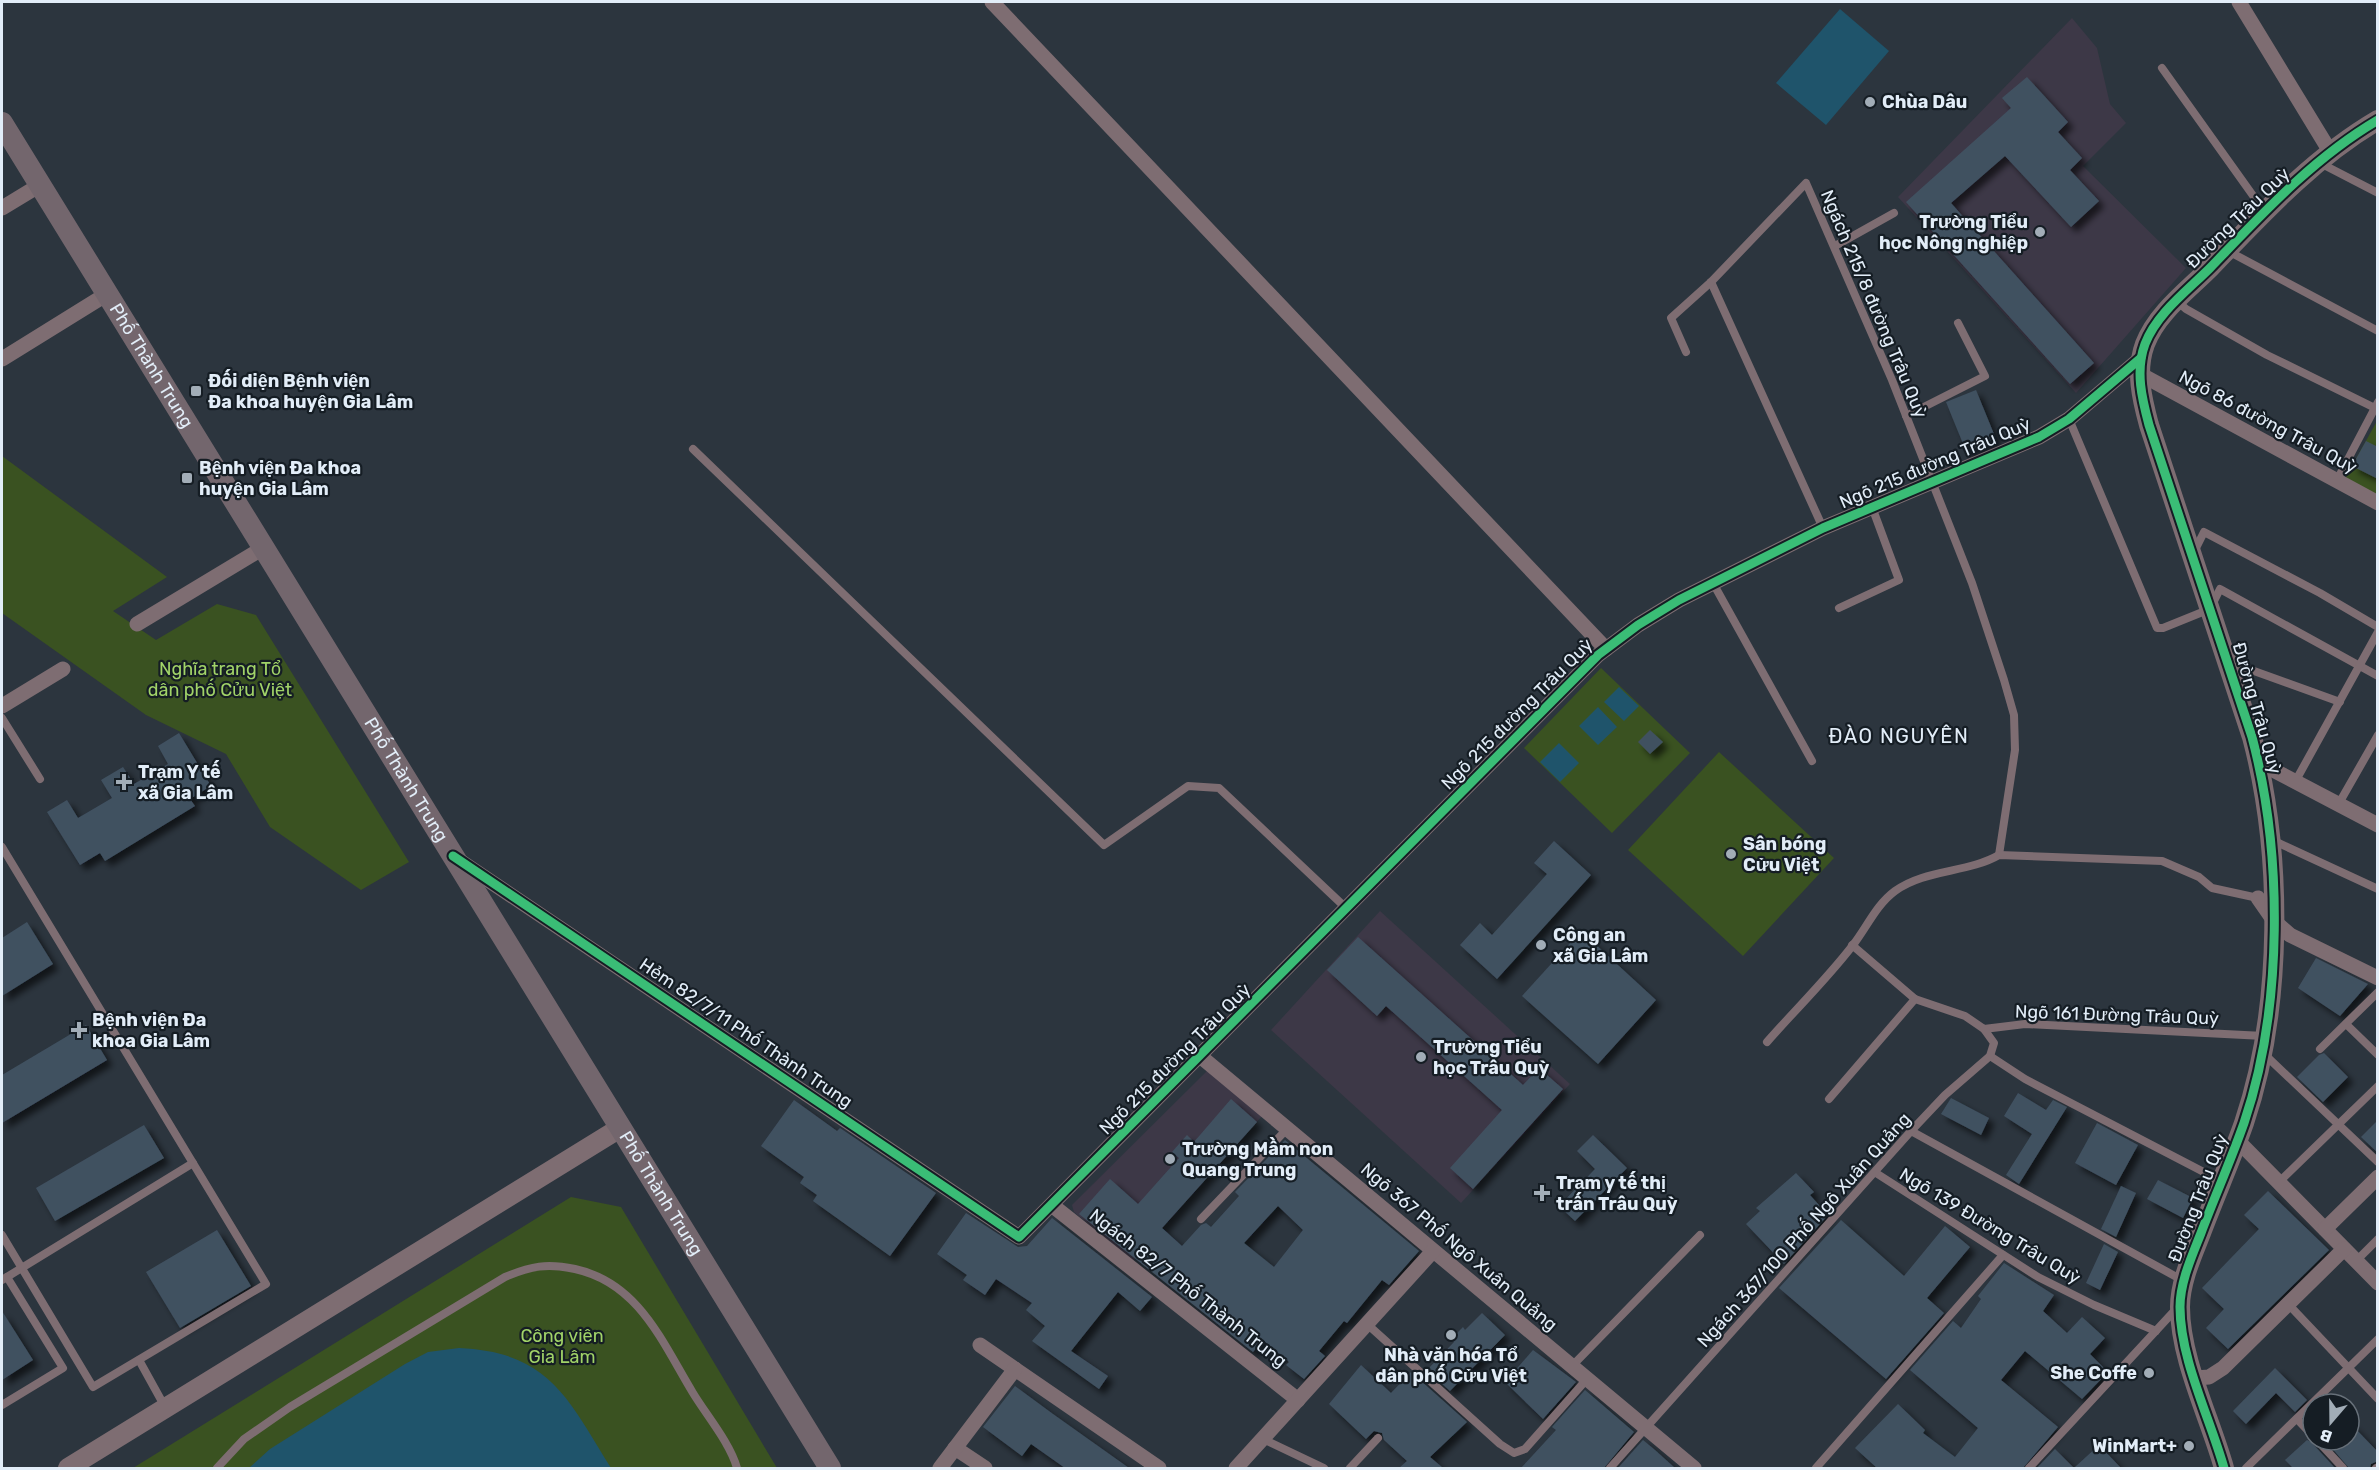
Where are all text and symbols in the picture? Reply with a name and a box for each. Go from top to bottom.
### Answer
place label: Chùa Dâu [1882,91,1967,113]
marker: Chùa Dâu [1863,95,1877,109]
street label: Đường Trâu Quỳ [2182,163,2295,273]
street label: Ngách 215/8 đường Trâu Quỳ [1816,187,1932,421]
place label: Trường Tiểu học Nông nghiệp [1879,211,2028,254]
marker: Trường Tiểu học Nông nghiệp [2033,225,2047,239]
street label: Phố Thành Trung [105,299,198,432]
street label: Ngõ 86 đường Trâu Quỳ [2175,366,2361,478]
place label: Đối diện Bệnh viện Đa khoa huyện Gia Lâm [208,369,413,413]
marker: Đối diện Bệnh viện Đa khoa huyện Gia Lâm [189,384,203,398]
street label: Ngõ 215 đường Trâu Quỳ [1836,413,2034,513]
place label: Bệnh viện Đa khoa huyện Gia Lâm [199,457,361,500]
marker: Bệnh viện Đa khoa huyện Gia Lâm [180,471,194,485]
street label: Ngõ 215 đường Trâu Quỳ [1437,634,1597,794]
street label: Đường Trâu Quỳ [2228,640,2286,776]
park label: Nghĩa trang Tổ dân phố Cửu Việt [148,658,292,701]
street label: Phố Thành Trung [360,713,453,846]
district label: ĐÀO NGUYÊN [1829,724,1969,748]
place label: Trạm Y tế xã Gia Lâm [138,760,233,804]
marker: Trạm Y tế xã Gia Lâm [115,773,133,791]
place label: Sân bóng Cửu Việt [1743,833,1826,876]
marker: Sân bóng Cửu Việt [1724,847,1738,861]
place label: Công an xã Gia Lâm [1553,924,1648,967]
marker: Công an xã Gia Lâm [1534,938,1548,952]
street label: Hẻm 82/7/11 Phố Thành Trung [635,953,857,1113]
street label: Ngõ 215 đường Trâu Quỳ [1095,979,1255,1139]
street label: Ngõ 161 Đường Trâu Quỳ [2015,1000,2219,1030]
place label: Bệnh viện Đa khoa Gia Lâm [92,1009,210,1052]
marker: Bệnh viện Đa khoa Gia Lâm [70,1021,88,1039]
place label: Trường Tiểu học Trâu Quỳ [1433,1036,1550,1079]
marker: Trường Tiểu học Trâu Quỳ [1414,1050,1428,1064]
street label: Ngách 367/100 Phố Ngô Xuân Quảng [1692,1108,1915,1352]
street label: Phố Thành Trung [614,1127,708,1260]
street label: Đường Trâu Quỳ [2163,1131,2233,1265]
place label: Trường Mầm non Quang Trung [1182,1137,1333,1181]
marker: Trường Mầm non Quang Trung [1163,1152,1177,1166]
street label: Ngõ 367 Phố Ngô Xuân Quảng [1356,1158,1562,1336]
street label: Ngõ 139 Đường Trâu Quỳ [1895,1163,2085,1289]
place label: Trạm y tế thị trấn Trâu Quỳ [1556,1171,1678,1215]
marker: Trạm y tế thị trấn Trâu Quỳ [1533,1184,1551,1202]
street label: Ngách 82/7 Phố Thành Trung [1085,1203,1292,1372]
park label: Công viên Gia Lâm [520,1325,604,1368]
marker: Nhà văn hóa Tổ dân phố Cửu Việt [1444,1328,1458,1342]
place label: Nhà văn hóa Tổ dân phố Cửu Việt [1375,1344,1527,1387]
place label: She Coffe [2050,1362,2137,1384]
marker: She Coffe [2142,1366,2156,1380]
north arrow [2301,1392,2361,1452]
text: B [2317,1425,2335,1446]
place label: WinMart+ [2092,1435,2177,1457]
marker: WinMart+ [2182,1439,2196,1453]

